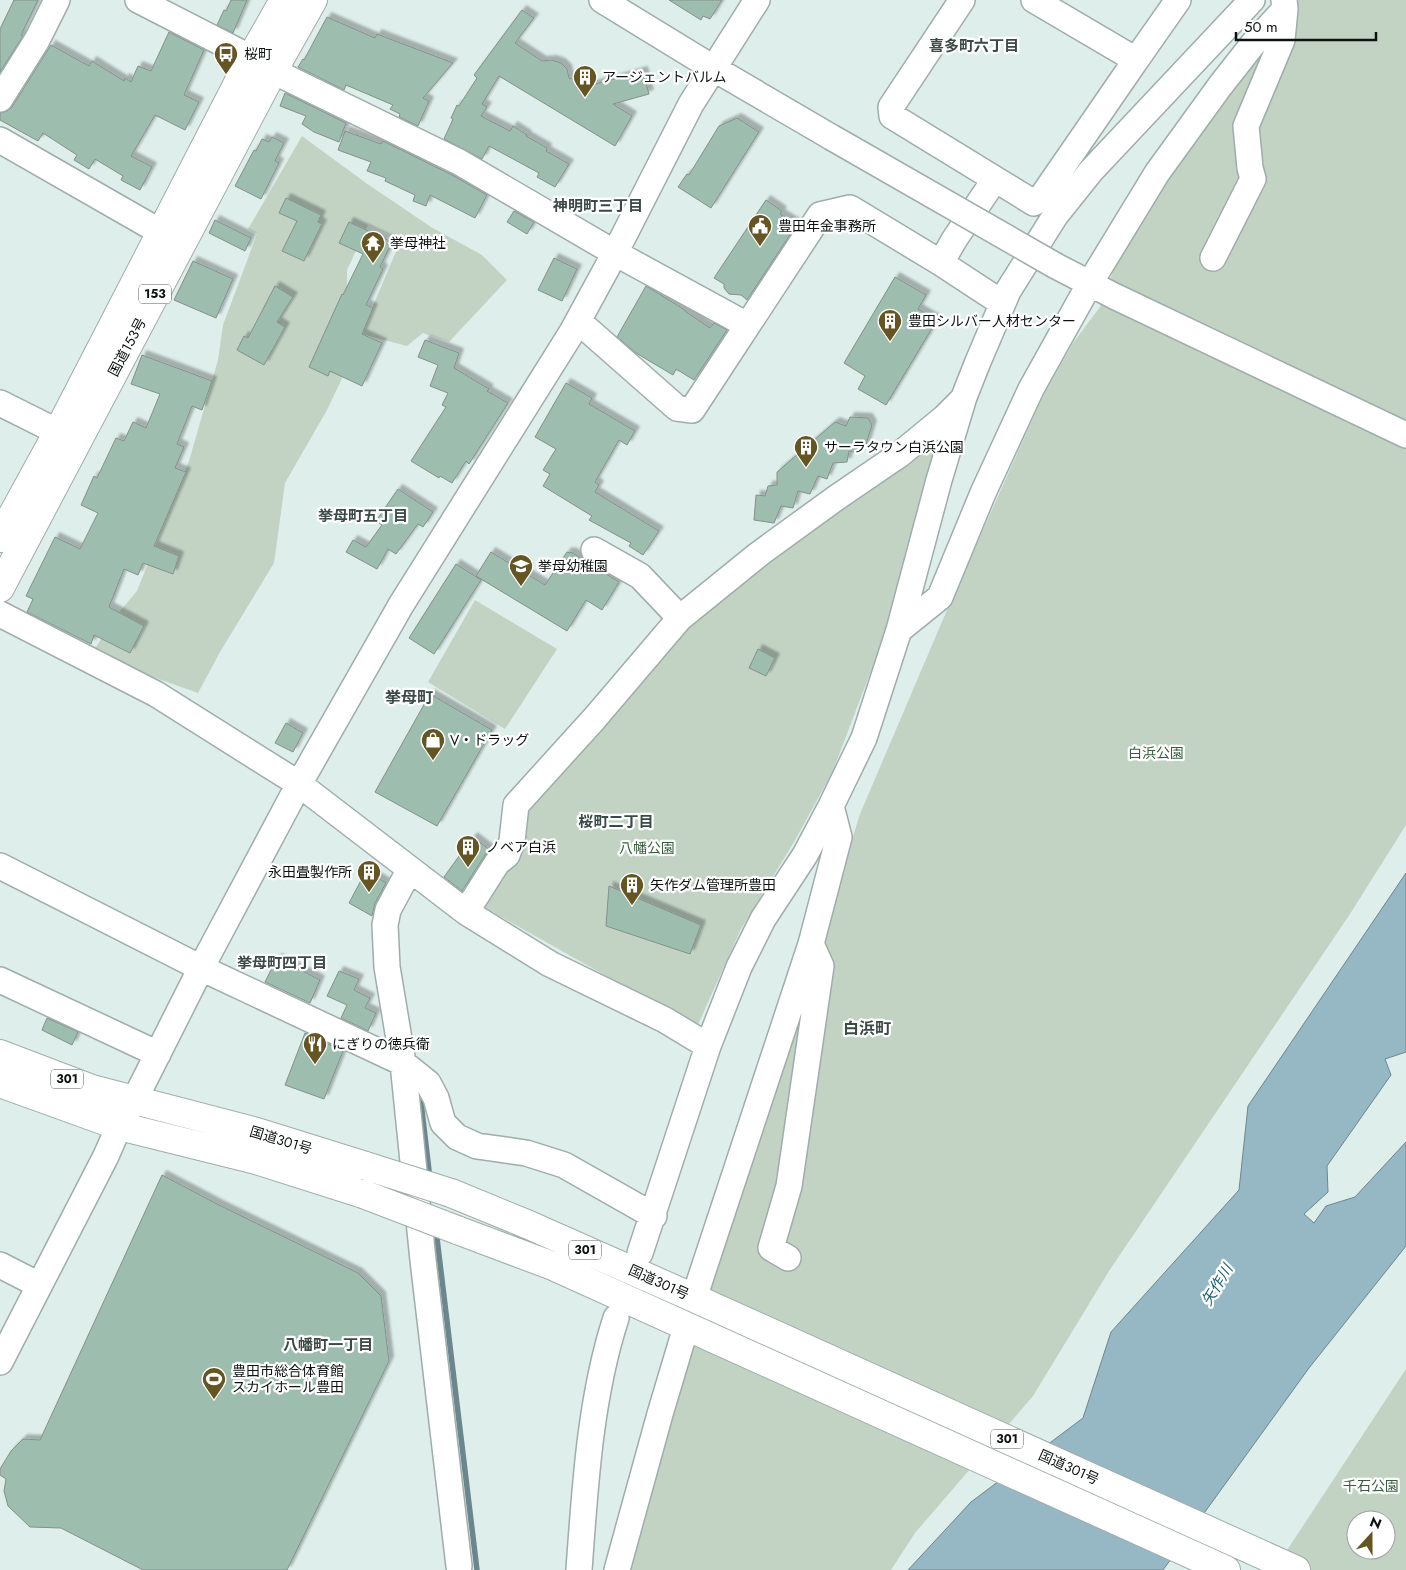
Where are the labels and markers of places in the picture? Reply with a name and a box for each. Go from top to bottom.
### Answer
bus stop icon: 桜町 [213,41,239,75]
place label: 桜町 [244,44,272,64]
building icon: アージェントバルム [572,64,598,98]
place label: アージェントバルム [602,67,727,87]
public building icon: 豊田年金事務所 [747,213,773,247]
place label: 豊田年金事務所 [778,216,876,236]
temple icon: 挙母神社 [360,230,386,264]
place label: 挙母神社 [390,233,446,253]
building icon: 豊田シルバー人材センター [877,308,903,342]
place label: 豊田シルバー人材センター [908,311,1076,331]
building icon: サーラタウン白浜公園 [793,434,819,468]
place label: サーラタウン白浜公園 [824,437,964,457]
school or university icon: 挙母幼稚園 [508,553,534,587]
place label: 挙母幼稚園 [538,556,608,576]
shop icon: V・ドラッグ [420,727,446,761]
place label: V・ドラッグ [450,730,529,750]
building icon: ノベア白浜 [455,834,481,868]
place label: ノベア白浜 [486,837,556,857]
building icon: 永田畳製作所 [356,859,382,893]
place label: 永田畳製作所 [268,862,352,882]
building icon: 矢作ダム管理所豊田 [619,872,645,906]
place label: 矢作ダム管理所豊田 [650,875,776,895]
restaurant icon: にぎりの徳兵衛 [302,1031,328,1065]
place label: にぎりの徳兵衛 [332,1034,430,1054]
place label: 豊田市総合体育館 スカイホール豊田 [232,1361,344,1397]
sports icon: 豊田市総合体育館 スカイホール豊田 [201,1366,227,1400]

